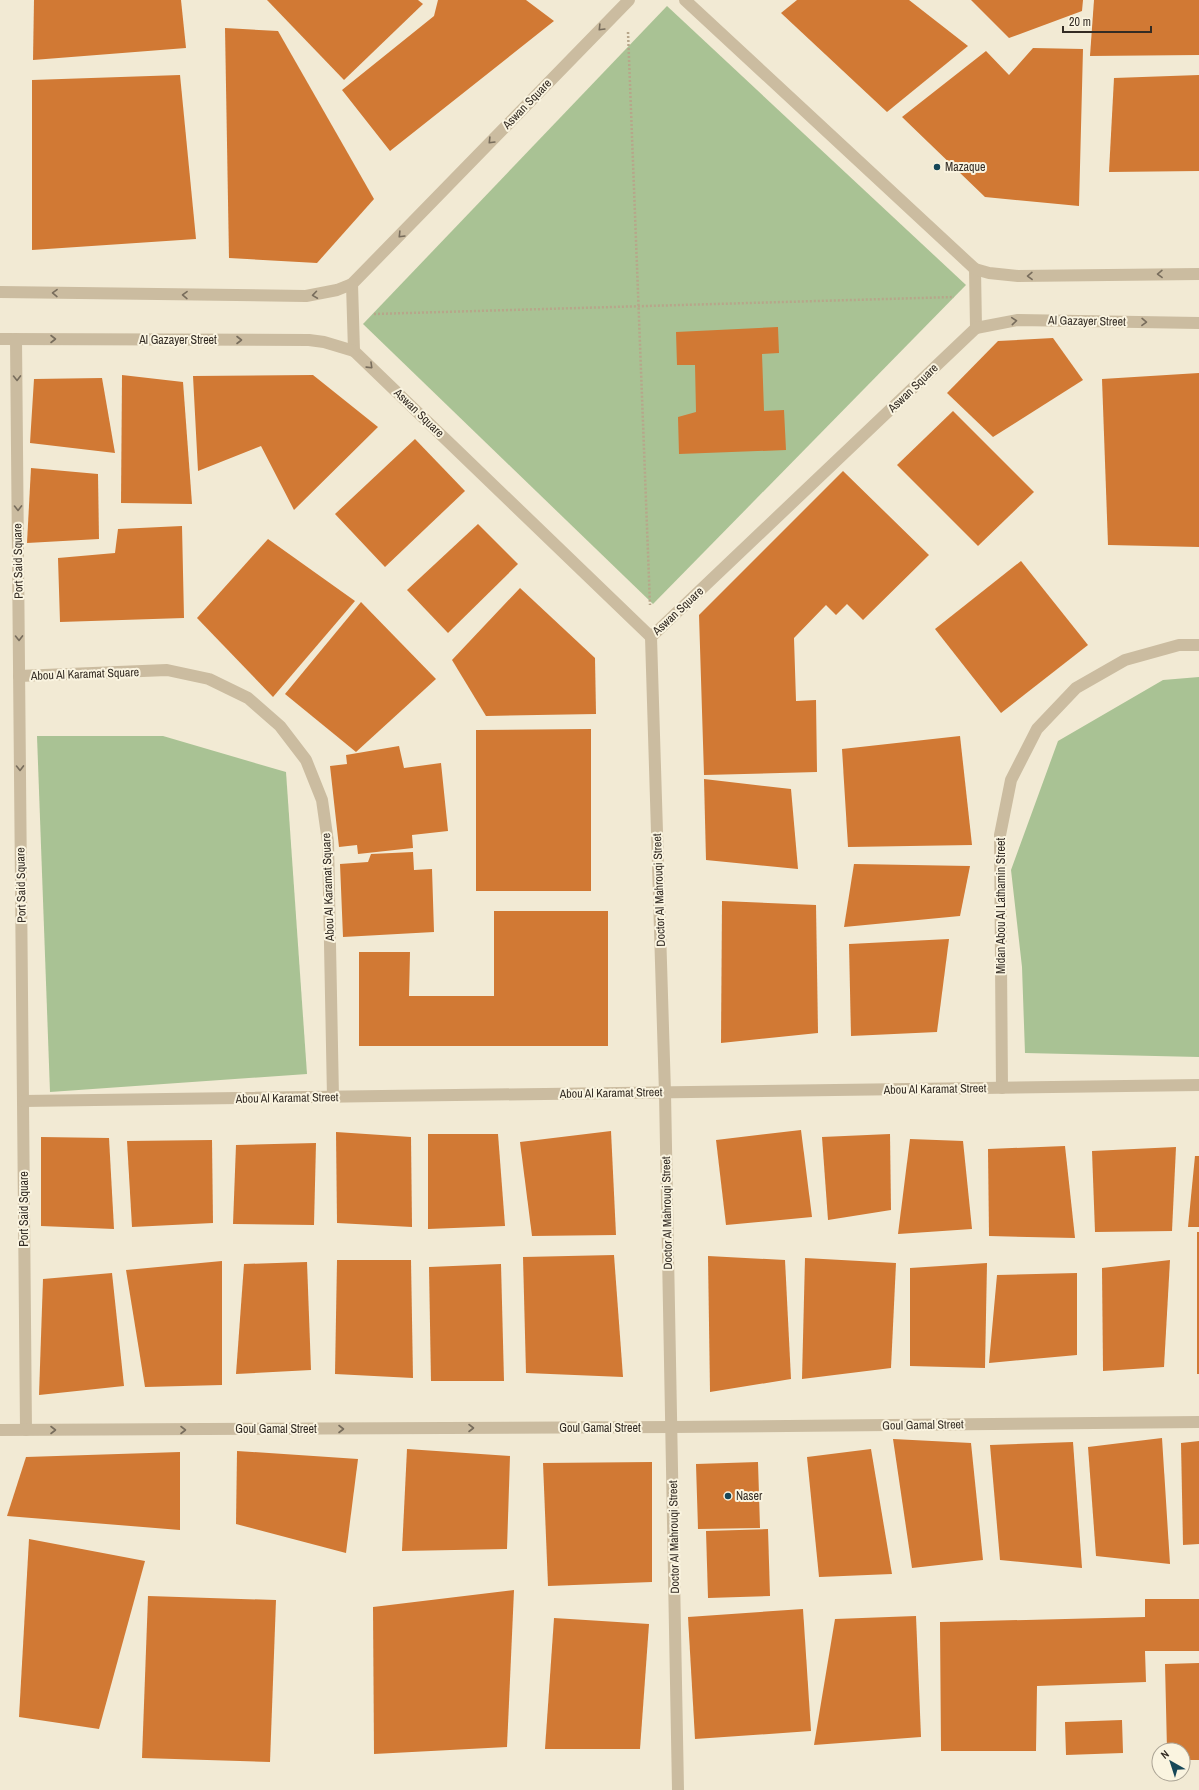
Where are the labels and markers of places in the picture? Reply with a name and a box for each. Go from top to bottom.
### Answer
place label: Mazaque [945,159,985,175]
marker: Mazaque [932,162,942,172]
place label: Naser [736,1488,763,1504]
marker: Naser [723,1491,733,1501]

